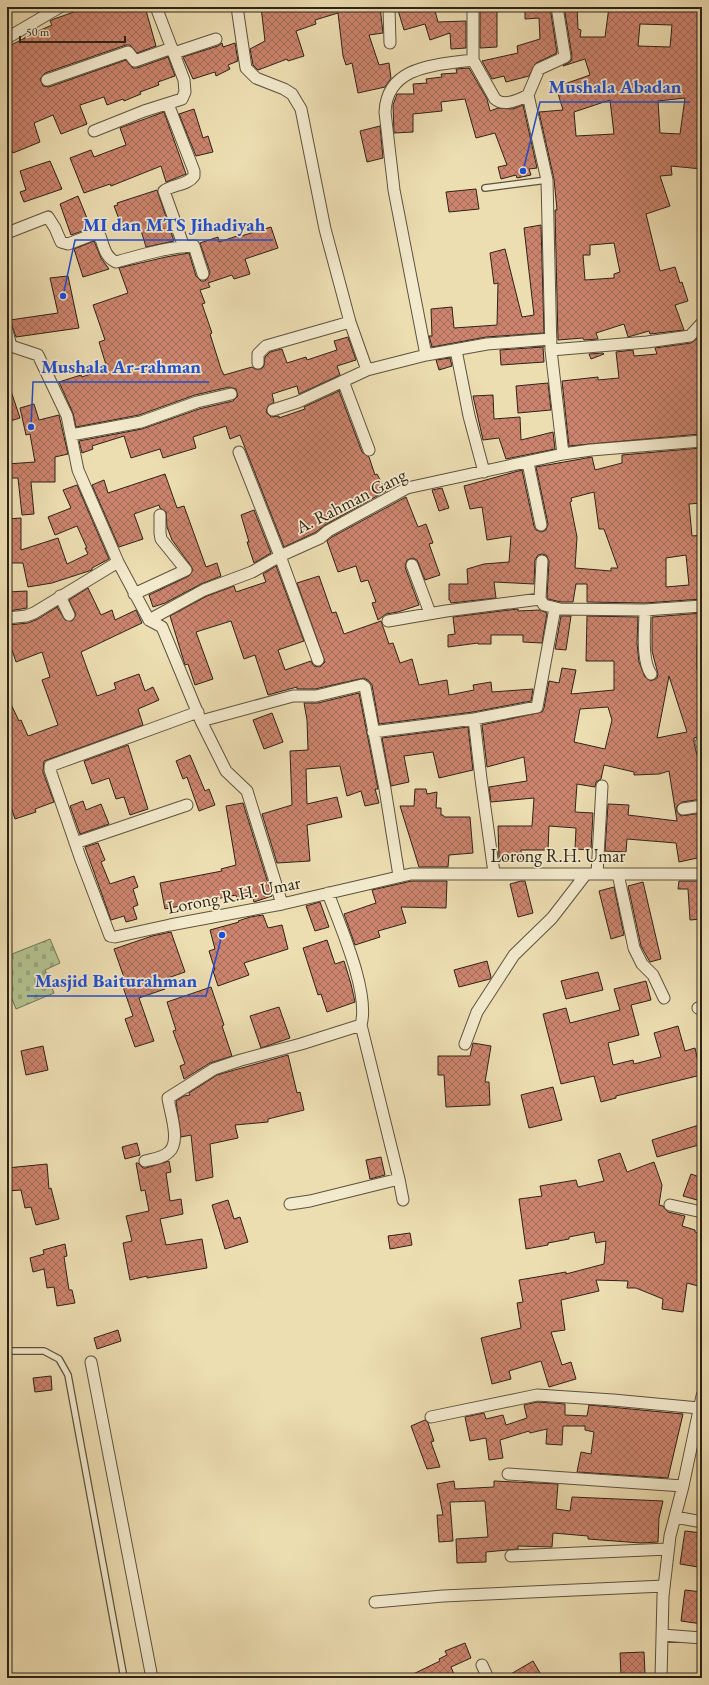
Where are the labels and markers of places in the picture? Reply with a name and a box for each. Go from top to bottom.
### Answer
callout: Mushala Abadan [540,71,690,102]
callout: MI dan MTS Jihadiyah [75,209,273,240]
callout: Mushala Ar-rahman [33,351,209,382]
callout: Masjid Baiturahman [27,965,206,996]

